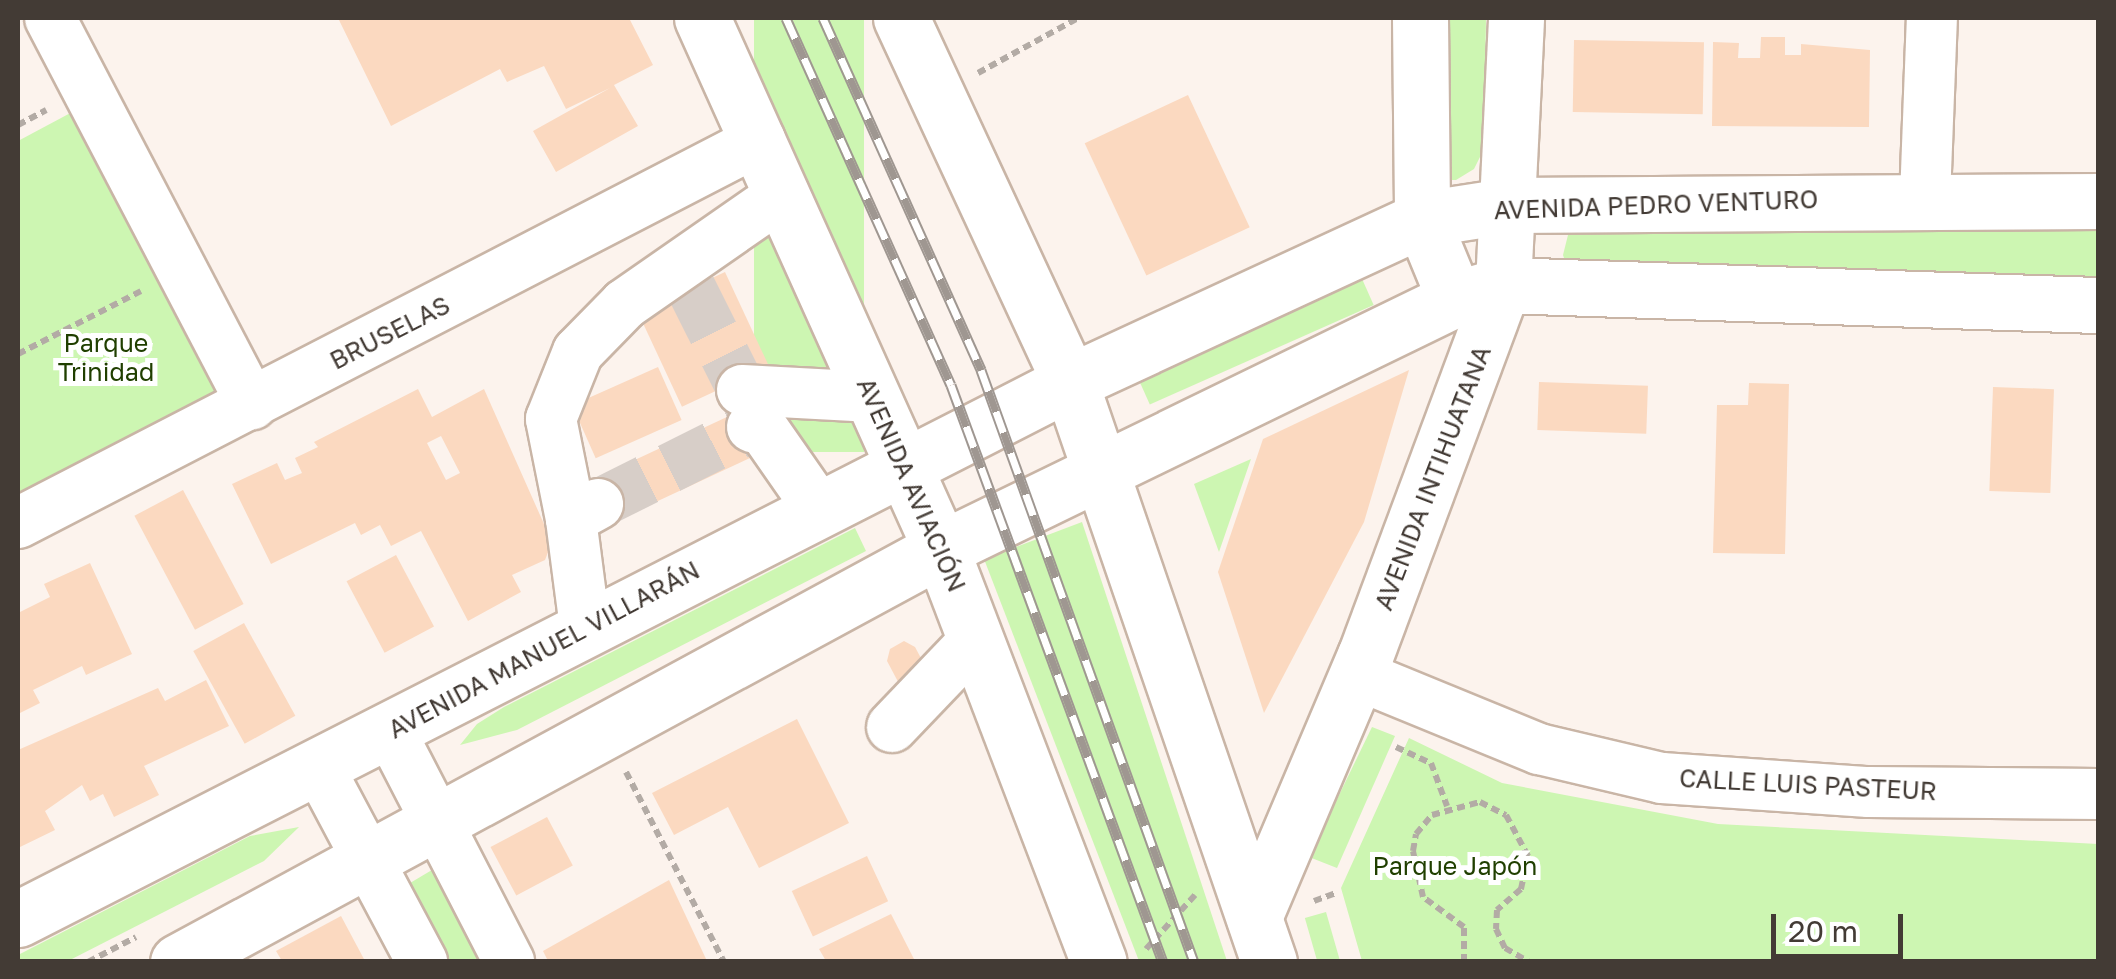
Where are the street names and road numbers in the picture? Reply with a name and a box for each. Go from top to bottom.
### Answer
street label: AVENIDA PEDRO VENTURO [1493,184,1819,226]
street label: BRUSELAS [325,290,455,376]
street label: AVENIDA INTIHUATANA [1369,342,1497,614]
street label: AVENIDA AVIACIÓN [850,373,972,597]
street label: AVENIDA MANUEL VILLARÁN [383,555,705,745]
street label: CALLE LUIS PASTEUR [1679,763,1937,807]

